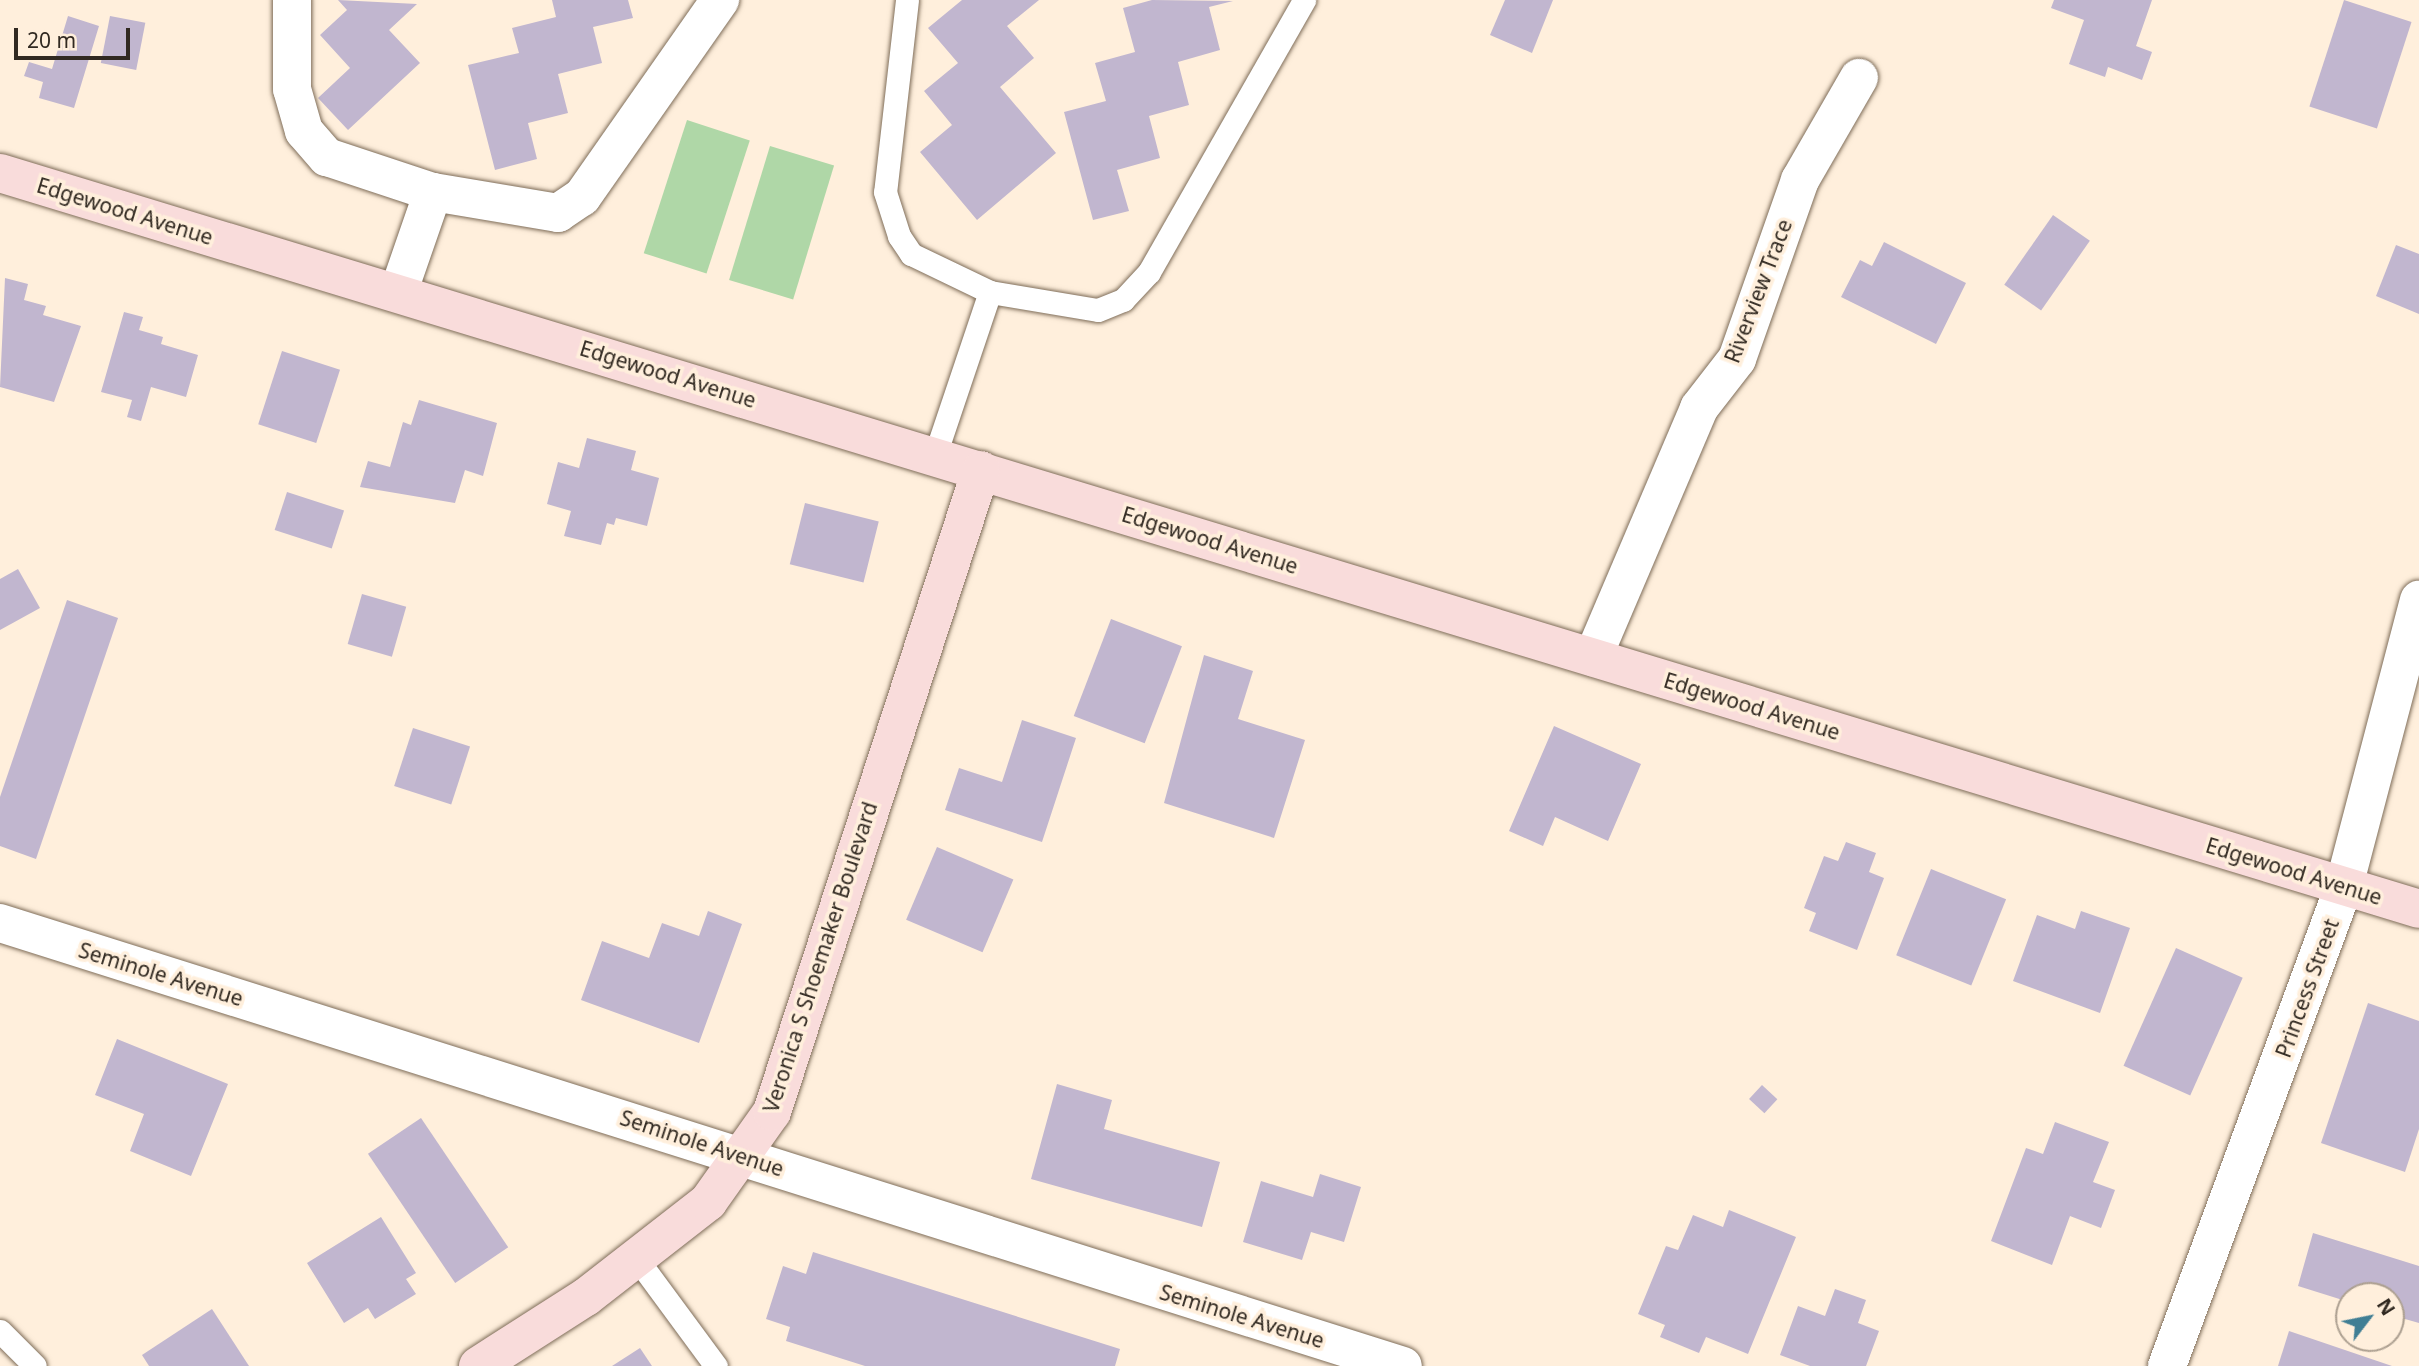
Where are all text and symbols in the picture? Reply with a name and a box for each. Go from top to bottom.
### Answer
scale bar [18,14,133,58]
text: 20 m [27,26,76,54]
street label: Edgewood Avenue [34,172,216,250]
street label: Riverview Trace [1719,216,1797,366]
street label: Edgewood Avenue [577,335,759,413]
street label: Edgewood Avenue [1119,501,1301,579]
street label: Edgewood Avenue [1661,667,1843,745]
street label: Veronica S Shoemaker Boulevard [758,798,882,1116]
street label: Edgewood Avenue [2203,832,2385,910]
street label: Princess Street [2270,915,2344,1061]
street label: Seminole Avenue [76,937,246,1011]
street label: Seminole Avenue [617,1105,787,1181]
street label: Seminole Avenue [1157,1279,1327,1353]
north arrow [2335,1282,2405,1352]
text: N [2371,1293,2401,1320]

